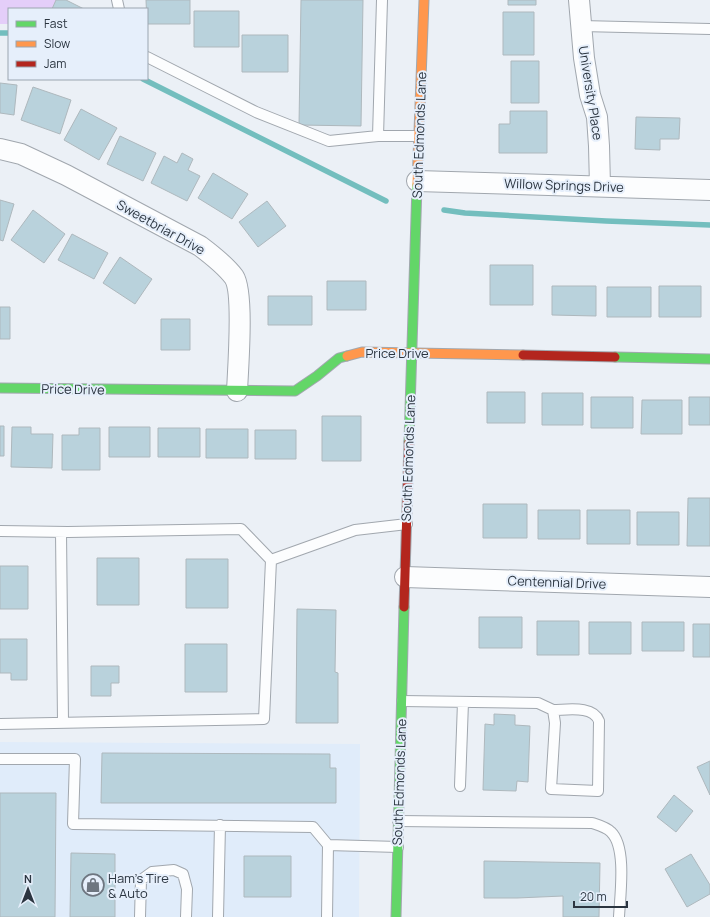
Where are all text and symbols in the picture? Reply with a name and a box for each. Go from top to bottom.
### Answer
legend [8,8,148,80]
text: Fast [44,15,68,32]
text: Slow [44,35,70,52]
street label: University Place [575,45,607,142]
text: Jam [44,55,66,72]
street label: South Edmonds Lane [408,71,430,199]
street label: Willow Springs Drive [504,174,625,196]
street label: Sweetbriar Drive [114,195,209,259]
street label: Price Drive [365,344,429,362]
street label: Price Drive [41,379,105,399]
street label: South Edmonds Lane [397,394,419,522]
street label: Centennial Drive [507,571,607,593]
street label: South Edmonds Lane [388,718,410,846]
north arrow [8,869,48,909]
place label: Ham's Tire & Auto [108,869,169,902]
text: N [24,871,32,886]
shop icon: Ham's Tire & Auto [80,872,106,898]
scale bar [574,883,627,909]
text: 20 m [580,888,607,905]

